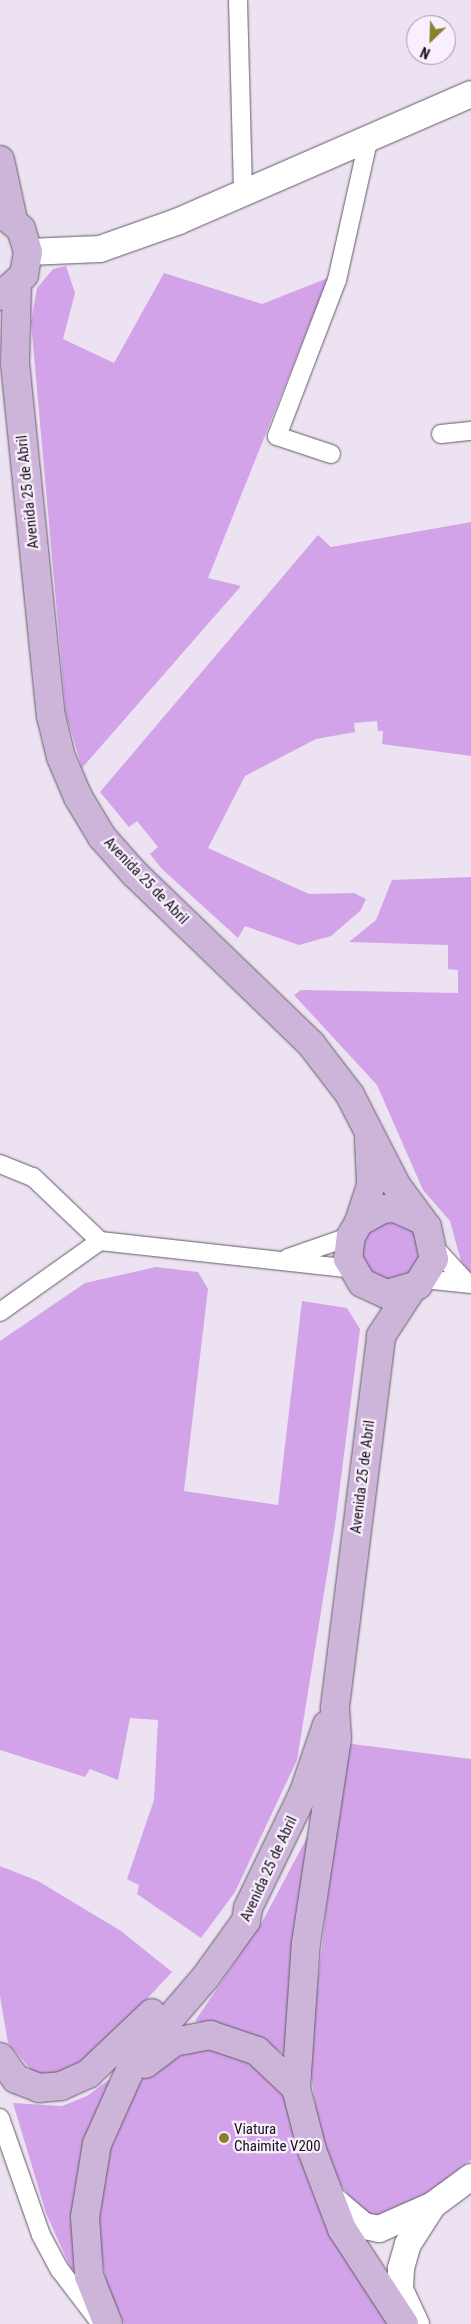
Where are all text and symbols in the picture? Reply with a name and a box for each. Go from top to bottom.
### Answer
north arrow [406,15,456,65]
text: N [418,44,432,62]
street label: Avenida 25 de Abril [13,434,43,550]
street label: Avenida 25 de Abril [100,834,192,928]
street label: Avenida 25 de Abril [347,1419,379,1535]
street label: Avenida 25 de Abril [237,1813,301,1925]
place label: Viatura Chaimite V200 [234,2120,321,2155]
marker: Viatura Chaimite V200 [218,2132,230,2144]

